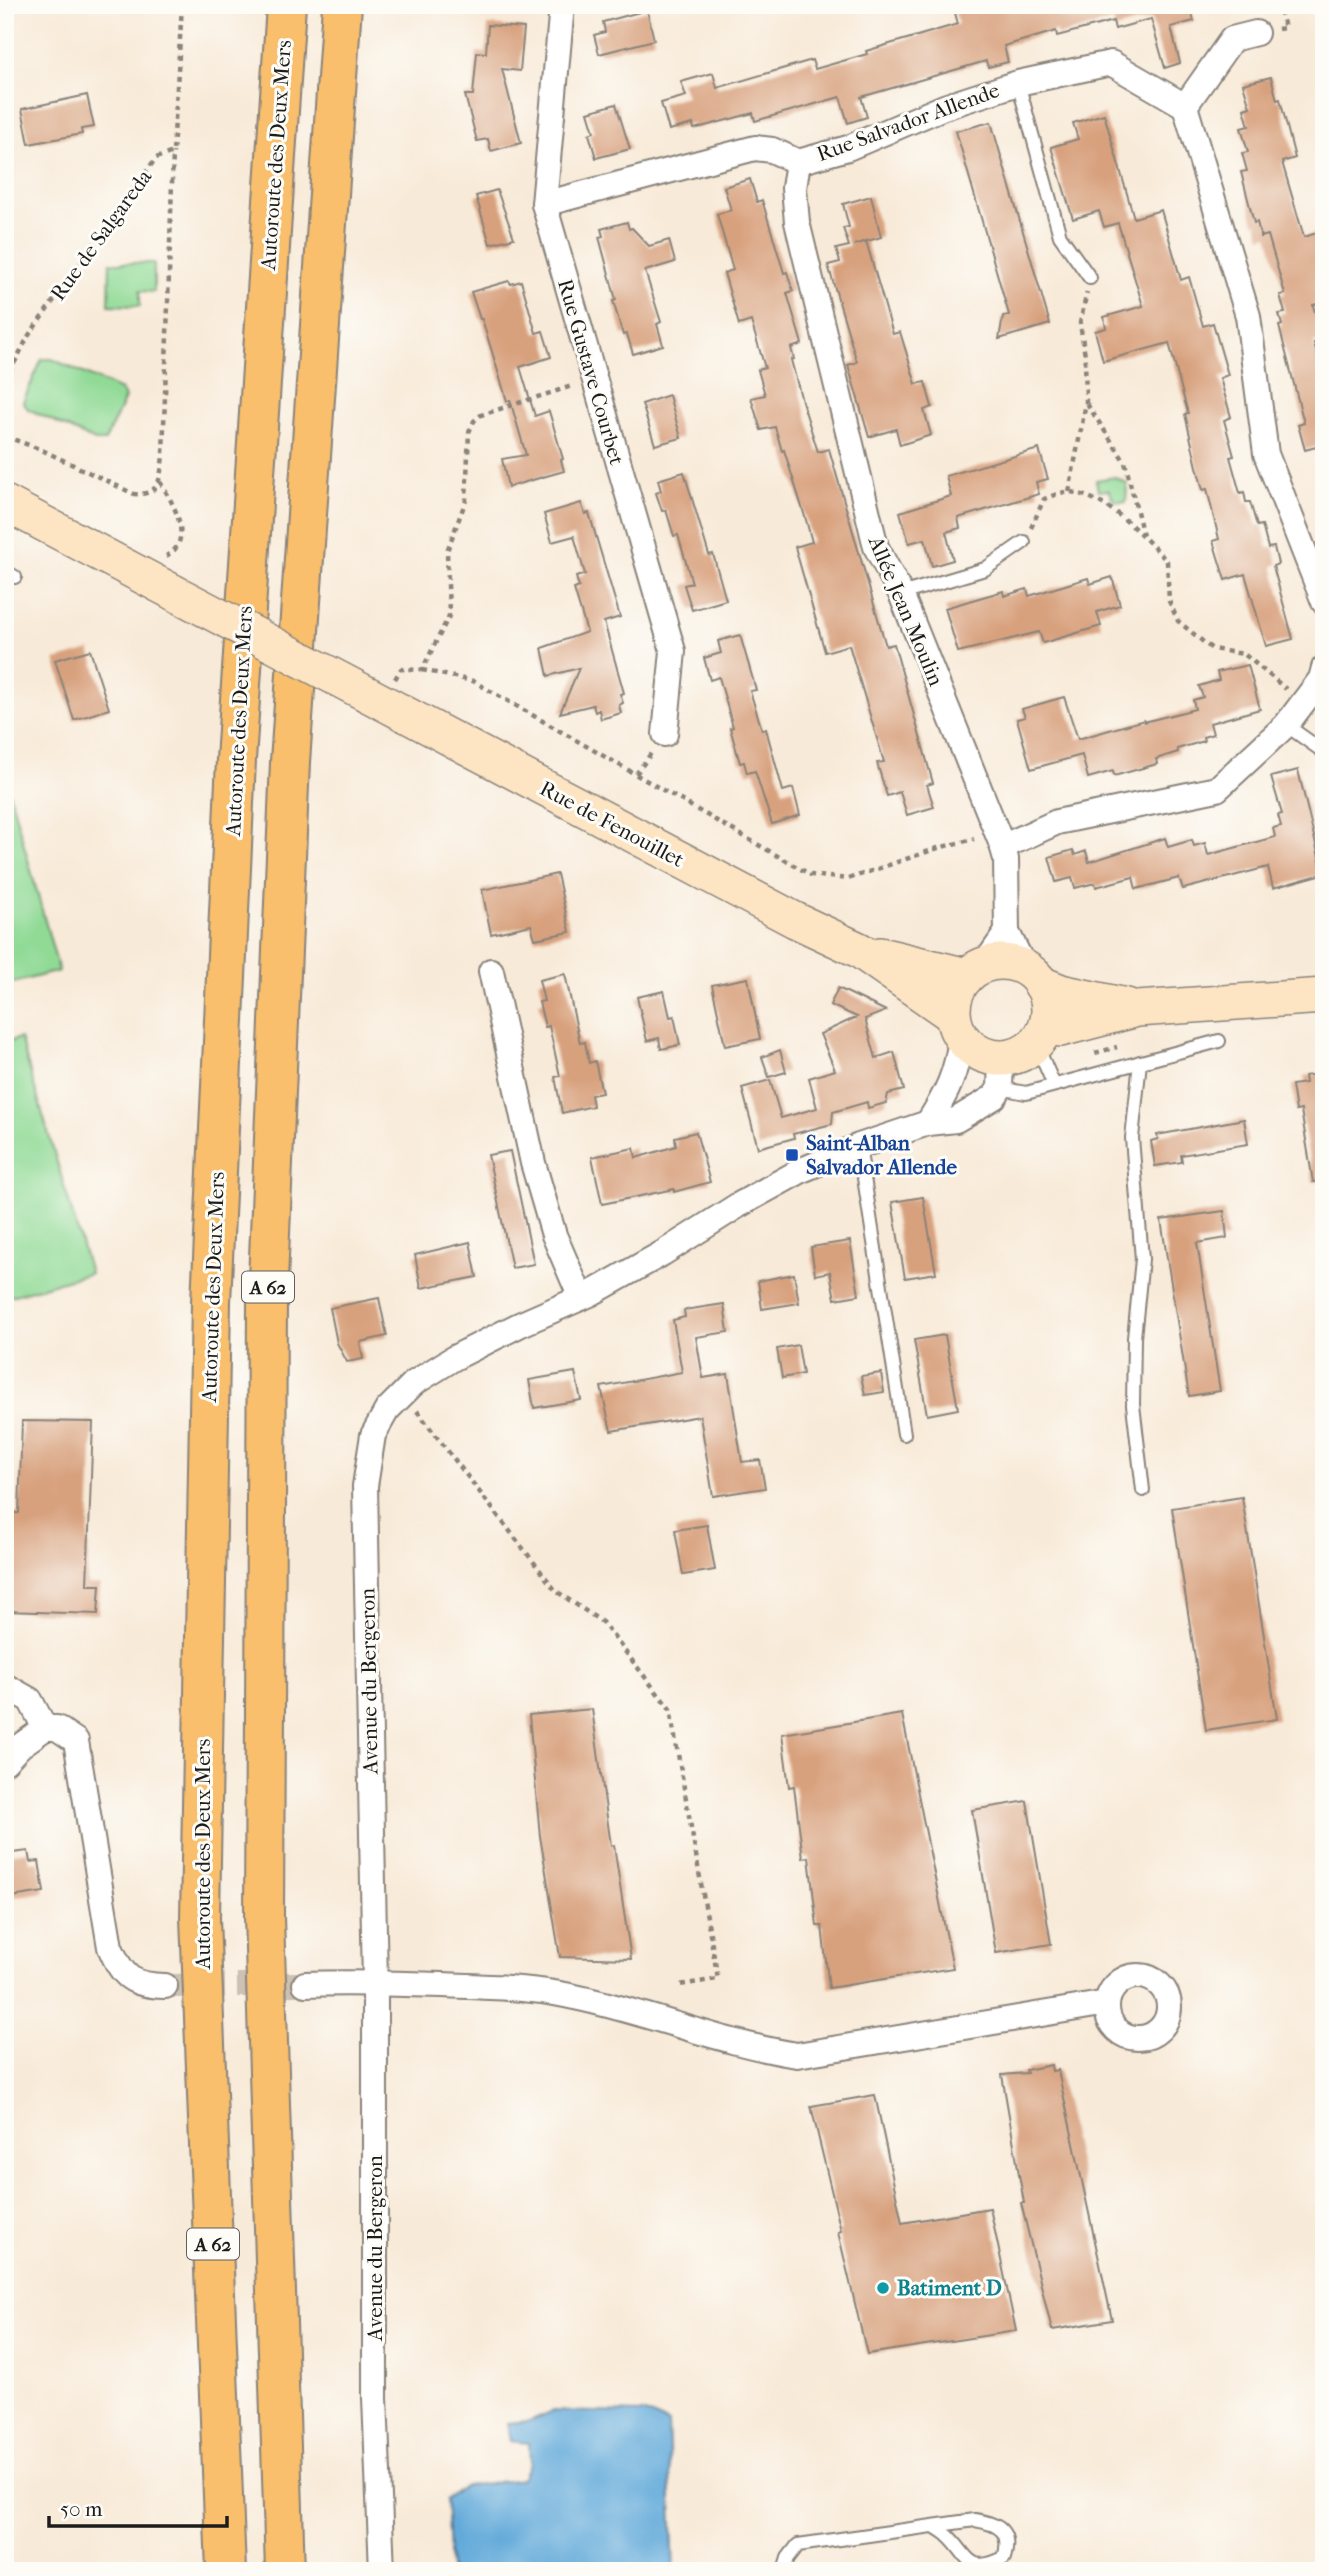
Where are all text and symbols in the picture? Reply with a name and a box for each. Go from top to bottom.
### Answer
street label: Autoroute des Deux Mers [256,39,296,272]
street label: Rue Salvador Allende [813,78,1003,166]
street label: Rue de Salgareda [46,165,157,305]
street label: Rue Gustave Courbet [553,276,629,468]
street label: Allée Jean Moulin [863,532,948,689]
street label: Autoroute des Deux Mers [221,605,257,838]
street label: Rue de Fenouillet [536,776,688,872]
place label: Saint-Alban Salvador Allende [806,1131,957,1179]
marker: Saint-Alban Salvador Allende [784,1147,800,1163]
street label: Autoroute des Deux Mers [197,1171,229,1404]
road number: A 62 [242,1272,294,1302]
street label: Avenue du Bergeron [355,1588,383,1775]
street label: Autoroute des Deux Mers [191,1739,215,1970]
street label: Avenue du Bergeron [363,2155,387,2342]
road number: A 62 [187,2228,239,2260]
place label: Batiment D [897,2276,1002,2300]
marker: Batiment D [875,2280,891,2296]
scale bar [49,2485,228,2529]
text: 50 m [60,2497,103,2521]

